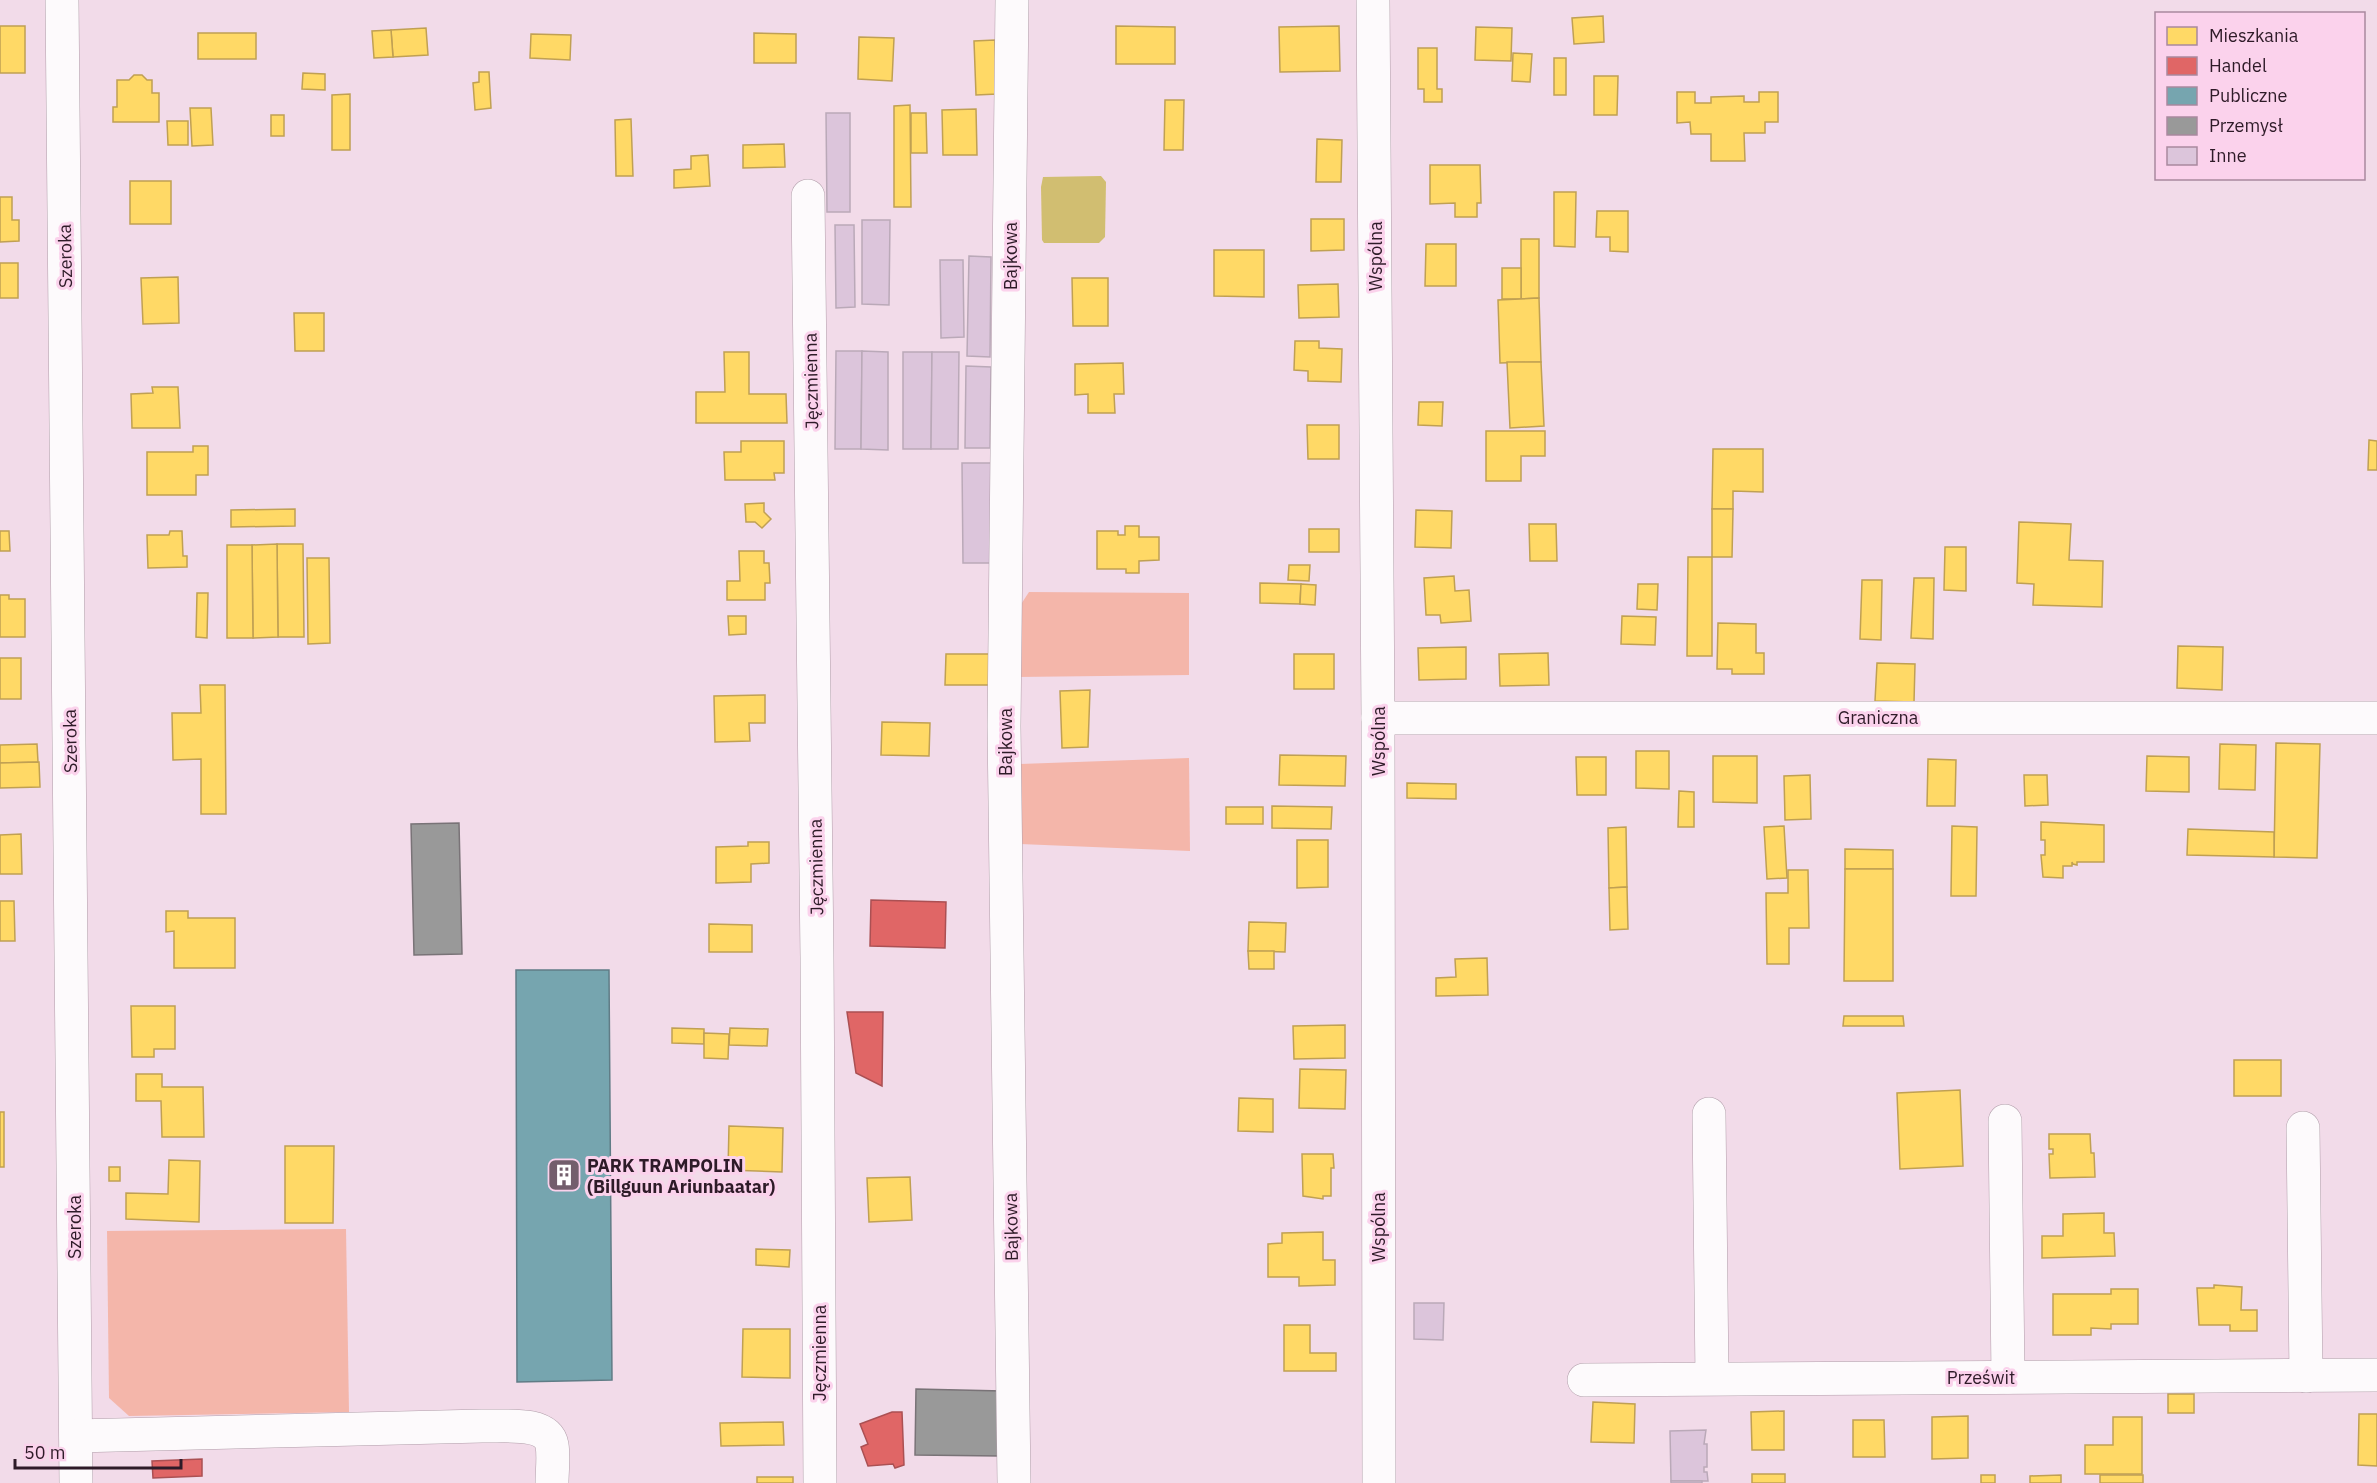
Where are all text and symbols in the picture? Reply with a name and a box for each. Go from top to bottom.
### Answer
legend [2155,12,2365,180]
text: Mieszkania [2209,24,2299,47]
text: Handel [2209,54,2267,77]
text: Publiczne [2209,84,2288,107]
text: Przemysł [2209,114,2283,137]
text: Inne [2209,144,2247,167]
street label: Bajkowa [999,221,1022,290]
street label: Wspólna [1364,221,1387,291]
street label: Szeroka [53,223,77,288]
street label: Jęczmienna [799,332,823,430]
street label: Wspólna [1367,706,1390,776]
street label: Graniczna [1838,706,1919,729]
street label: Bajkowa [994,707,1017,776]
street label: Szeroka [58,708,82,773]
street label: Jęczmienna [804,818,828,916]
place label: PARK TRAMPOLIN (Billguun Ariunbaatar) [587,1154,775,1198]
building icon: PARK TRAMPOLIN (Billguun Ariunbaatar) [546,1157,582,1193]
street label: Bajkowa [999,1192,1023,1261]
street label: Wspólna [1367,1192,1390,1262]
street label: Szeroka [63,1195,86,1259]
street label: Jęczmienna [808,1304,831,1401]
street label: Prześwit [1947,1366,2015,1389]
scale bar [15,1432,182,1470]
text: 50 m [24,1441,66,1464]

